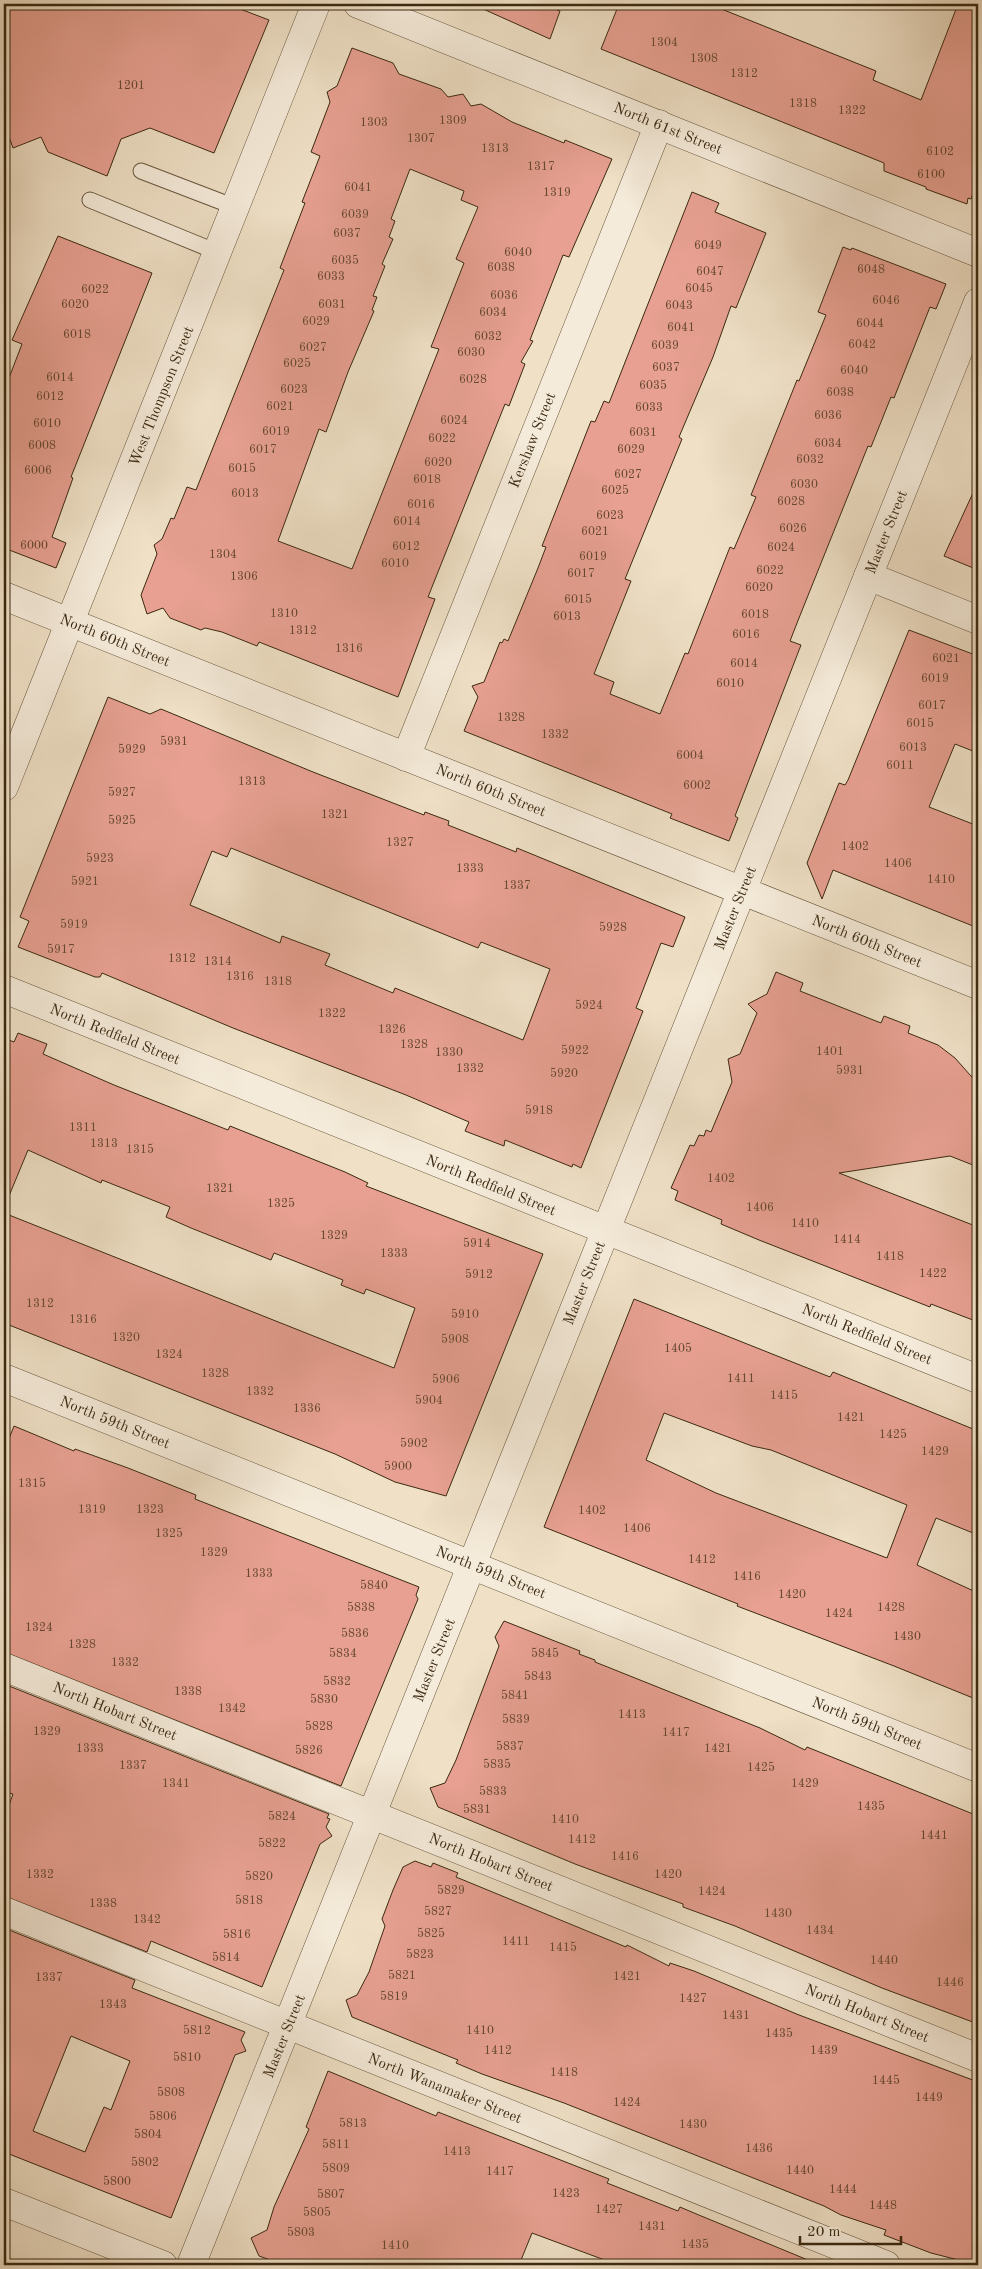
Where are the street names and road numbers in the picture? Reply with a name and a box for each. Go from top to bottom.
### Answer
street label: North 61st Street [611,101,724,158]
street label: West Thompson Street [127,324,197,469]
street label: Kershaw Street [507,391,559,491]
street label: Master Street [864,489,911,577]
street label: North 60th Street [57,612,172,670]
street label: North 60th Street [433,762,548,820]
street label: Master Street [713,865,760,953]
street label: North 60th Street [809,913,924,971]
street label: North Redfield Street [47,1002,182,1068]
street label: North Redfield Street [423,1153,558,1219]
street label: Master Street [562,1240,609,1328]
street label: North Redfield Street [799,1302,934,1368]
street label: North 59th Street [57,1394,172,1452]
street label: North 59th Street [433,1544,548,1602]
street label: Master Street [412,1617,459,1705]
street label: North Hobart Street [50,1681,179,1744]
street label: North 59th Street [809,1695,924,1753]
street label: North Hobart Street [426,1832,555,1895]
street label: North Hobart Street [802,1983,931,2046]
street label: Master Street [262,1993,309,2081]
street label: North Wanamaker Street [365,2052,524,2127]

